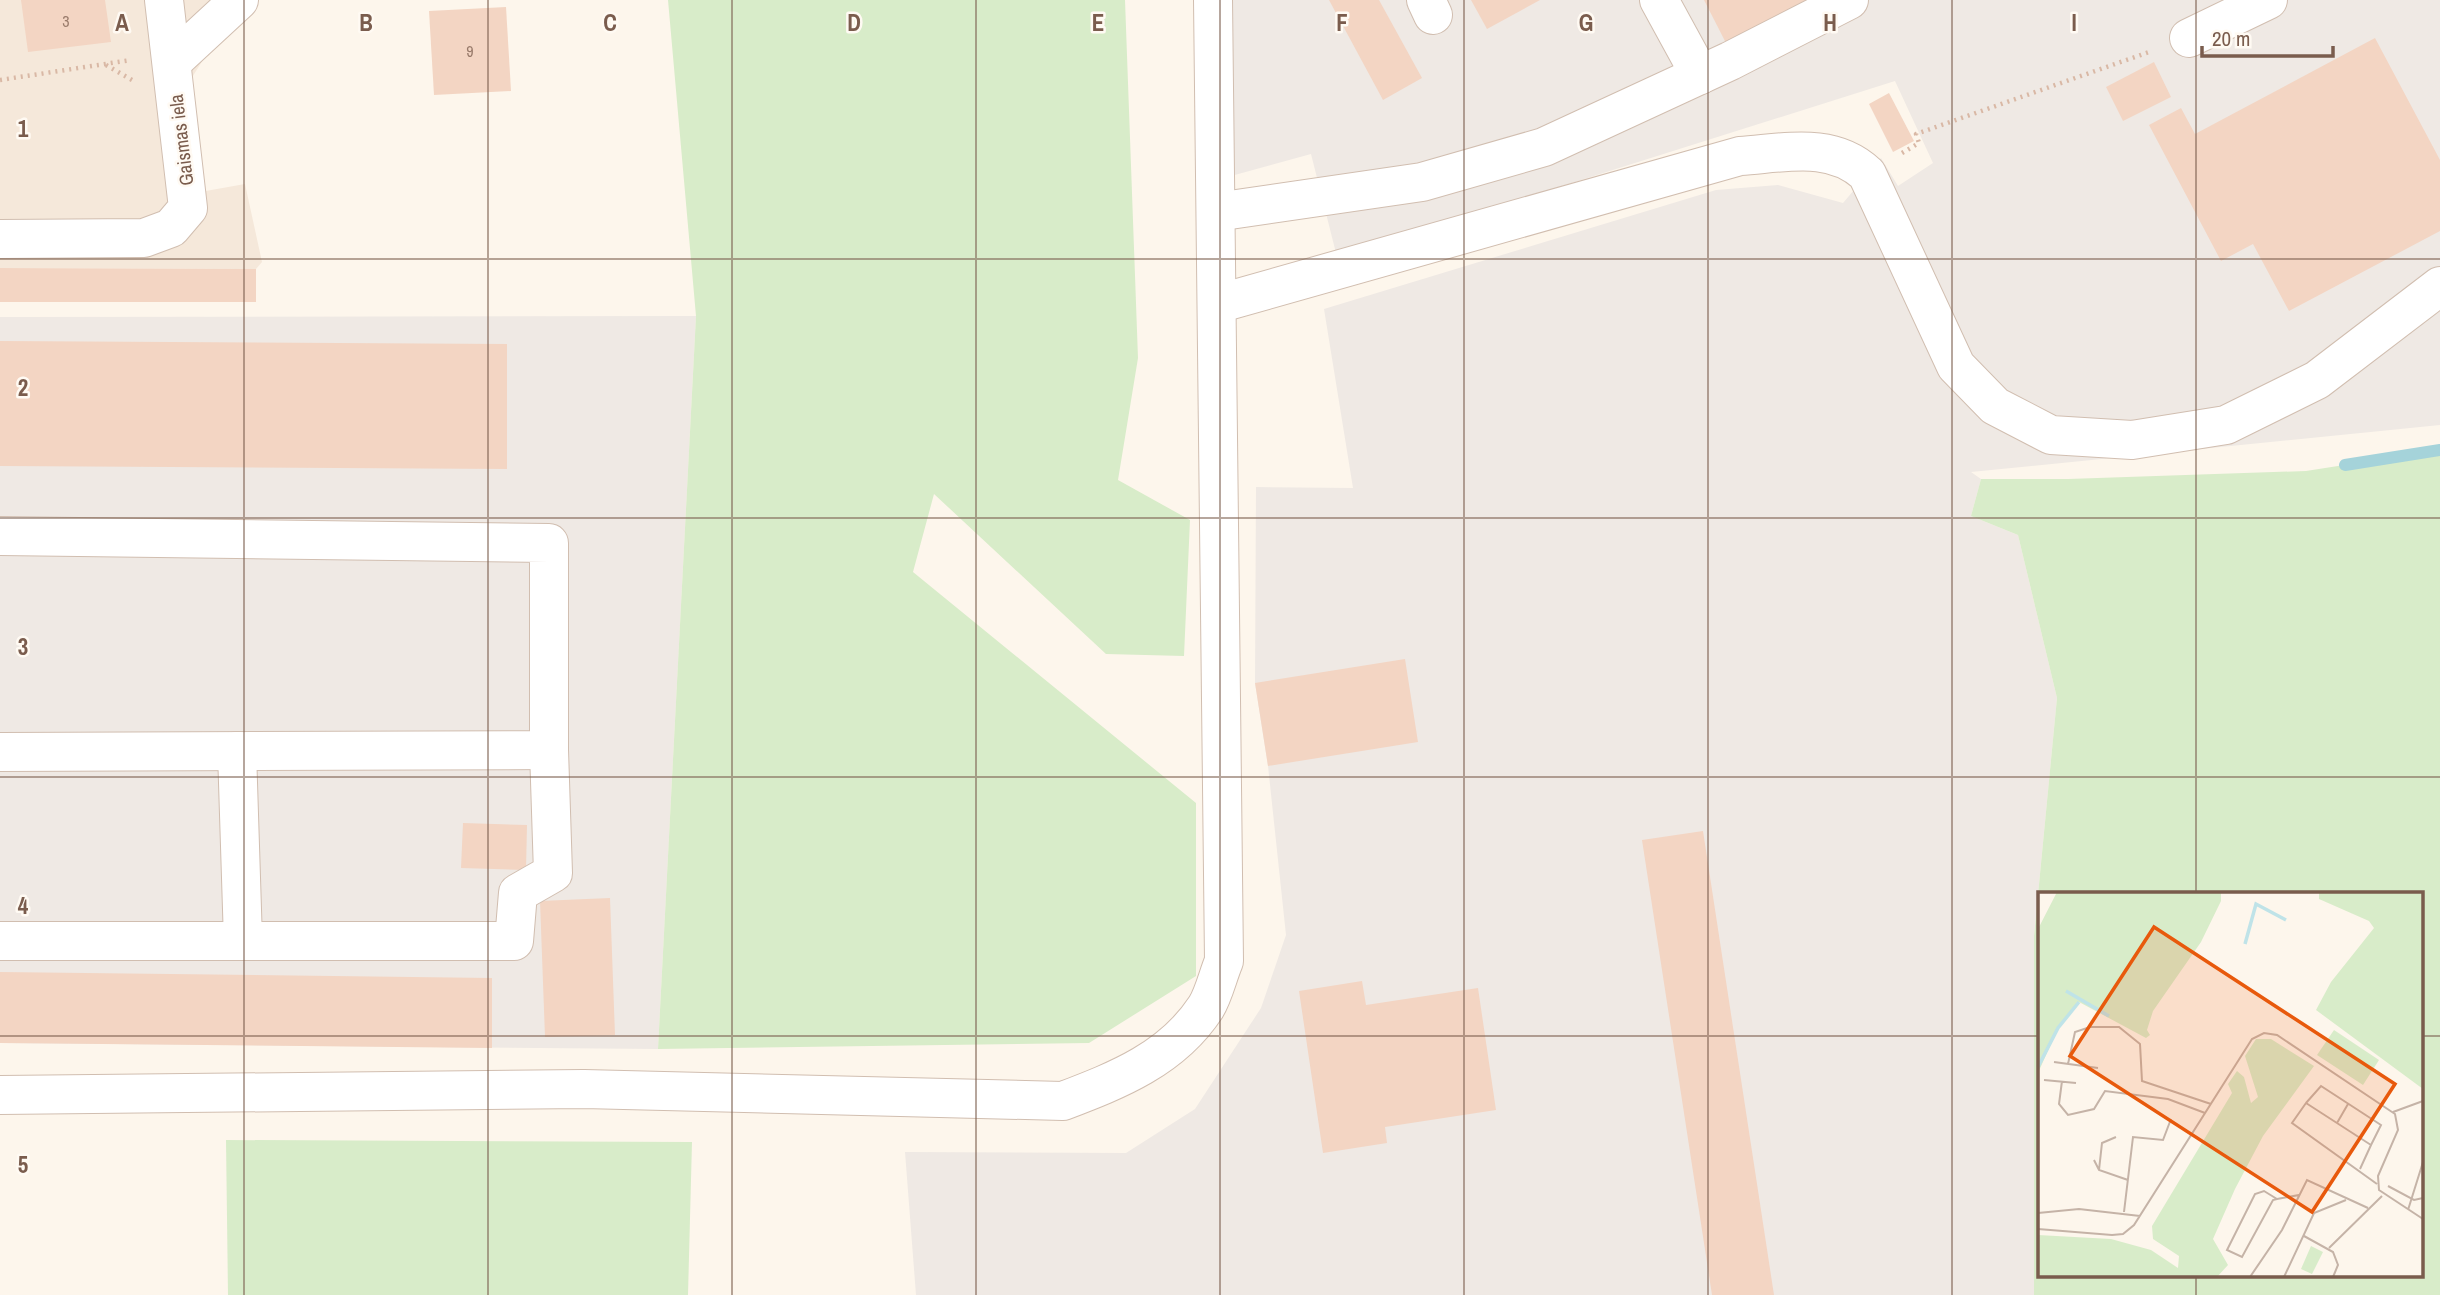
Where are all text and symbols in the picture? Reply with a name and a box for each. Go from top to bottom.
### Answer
text: A [115,7,129,38]
text: B [359,7,373,38]
text: C [603,7,617,38]
text: D [847,7,861,38]
text: E [1092,7,1104,38]
text: F [1336,7,1348,38]
text: G [1579,7,1593,38]
text: H [1823,7,1837,38]
text: I [2071,7,2077,38]
house number: 3 [62,10,70,32]
scale bar [2202,14,2333,58]
text: 20 m [2212,24,2250,53]
house number: 9 [466,40,474,62]
street label: Gaismas iela [162,93,199,187]
text: 1 [18,113,29,144]
text: 2 [18,372,28,403]
text: 3 [18,631,28,662]
text: 4 [18,890,29,921]
inset map [2038,892,2422,1278]
text: 5 [18,1149,28,1180]

